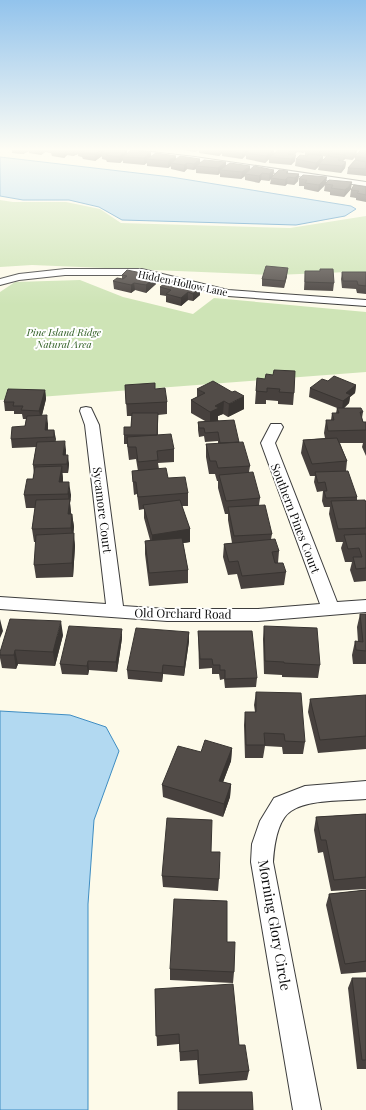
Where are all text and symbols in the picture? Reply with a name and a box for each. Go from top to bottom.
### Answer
street label: Hidden Hollow Lane [137,267,229,299]
park label: Pine Island Ridge Natural Area [26,325,102,351]
street label: Southern Pines Court [268,461,325,576]
street label: Sycamore Court [90,466,116,555]
street label: Old Orchard Road [134,604,232,622]
street label: Morning Glory Circle [254,858,296,992]

